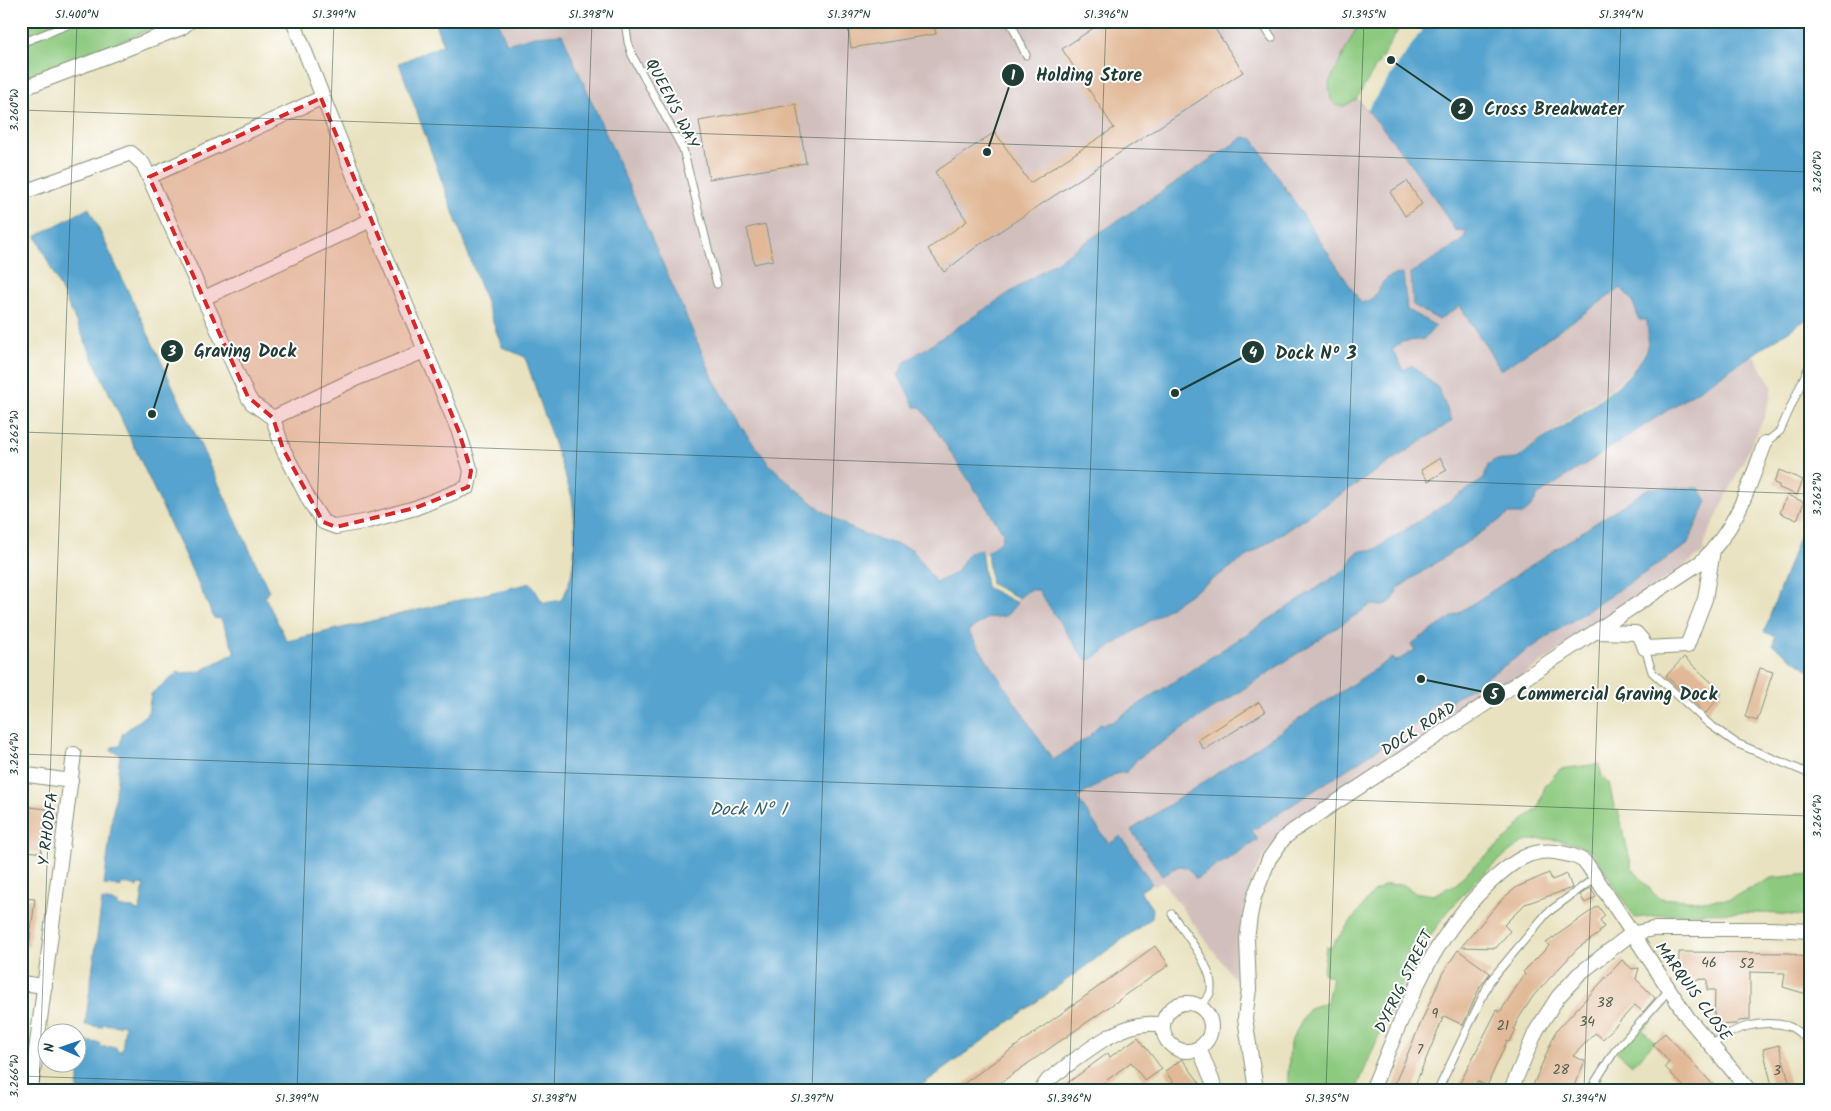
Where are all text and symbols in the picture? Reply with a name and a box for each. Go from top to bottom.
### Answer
text: 51.400°N [55,5,99,24]
text: 51.399°N [312,5,356,24]
text: 51.398°N [568,5,614,24]
text: 51.397°N [827,5,871,24]
text: 51.396°N [1084,5,1128,24]
text: 51.395°N [1342,5,1386,24]
text: 51.394°N [1599,5,1643,24]
street label: QUEEN'S WAY [638,54,705,154]
callout: Holding Store [1001,58,1152,91]
text: Holding Store [1036,62,1142,91]
text: 1 [1011,64,1016,88]
text: 3.260°W [5,89,24,131]
callout: Cross Breakwater [1449,92,1634,125]
text: Cross Breakwater [1484,96,1625,125]
text: 2 [1458,98,1467,122]
text: 3.260°W [1808,151,1827,193]
callout: Graving Dock [159,334,306,367]
callout: Dock Nº 3 [1240,336,1366,369]
text: Graving Dock [194,338,297,367]
text: 3 [167,340,176,364]
text: Dock Nº 3 [1275,340,1357,369]
text: 4 [1249,341,1257,365]
text: 3.262°W [5,410,24,454]
text: 3.262°W [1808,472,1827,516]
callout: Commercial Graving Dock [1482,677,1727,710]
text: Commercial Graving Dock [1517,681,1718,710]
text: 5 [1489,683,1499,707]
street label: DOCK ROAD [1376,696,1461,763]
text: 3.264°W [5,732,24,776]
street label: Y RHODFA [32,791,65,867]
text: 3.264°W [1808,794,1827,838]
water label: Dock Nº 1 [710,796,789,825]
street label: DYFRIG STREET [1369,925,1441,1038]
street label: MARQUIS CLOSE [1648,937,1738,1047]
house number: 46 [1701,952,1717,974]
house number: 52 [1739,953,1755,975]
house number: 38 [1597,992,1614,1014]
house number: 9 [1432,1003,1439,1025]
house number: 34 [1579,1011,1595,1033]
house number: 21 [1497,1015,1509,1037]
north arrow [38,1024,88,1074]
house number: 7 [1417,1039,1424,1061]
text: N [39,1043,61,1052]
text: 3.266°W [5,1054,24,1098]
house number: 28 [1553,1059,1570,1081]
house number: 3 [1773,1060,1781,1082]
text: 51.399°N [275,1089,319,1108]
text: 51.398°N [531,1089,577,1108]
text: 51.397°N [790,1089,834,1108]
text: 51.396°N [1047,1089,1091,1108]
text: 51.395°N [1305,1089,1349,1108]
text: 51.394°N [1562,1089,1606,1108]

